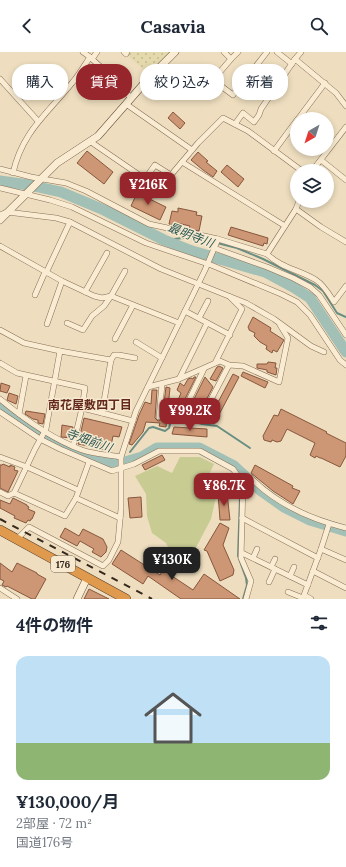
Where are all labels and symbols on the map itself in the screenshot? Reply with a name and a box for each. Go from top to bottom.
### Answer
north arrow [290,112,334,156]
pin: ¥216K [120,172,176,206]
water label: 最明寺川 [166,219,218,251]
district label: 南花屋敷四丁目 [48,397,132,412]
pin: ¥99.2K [157,398,223,432]
water label: 寺畑前川 [64,425,116,456]
pin: ¥86.7K [191,473,257,507]
pin: ¥130K [144,547,200,581]
road number: 176 [51,556,75,572]

